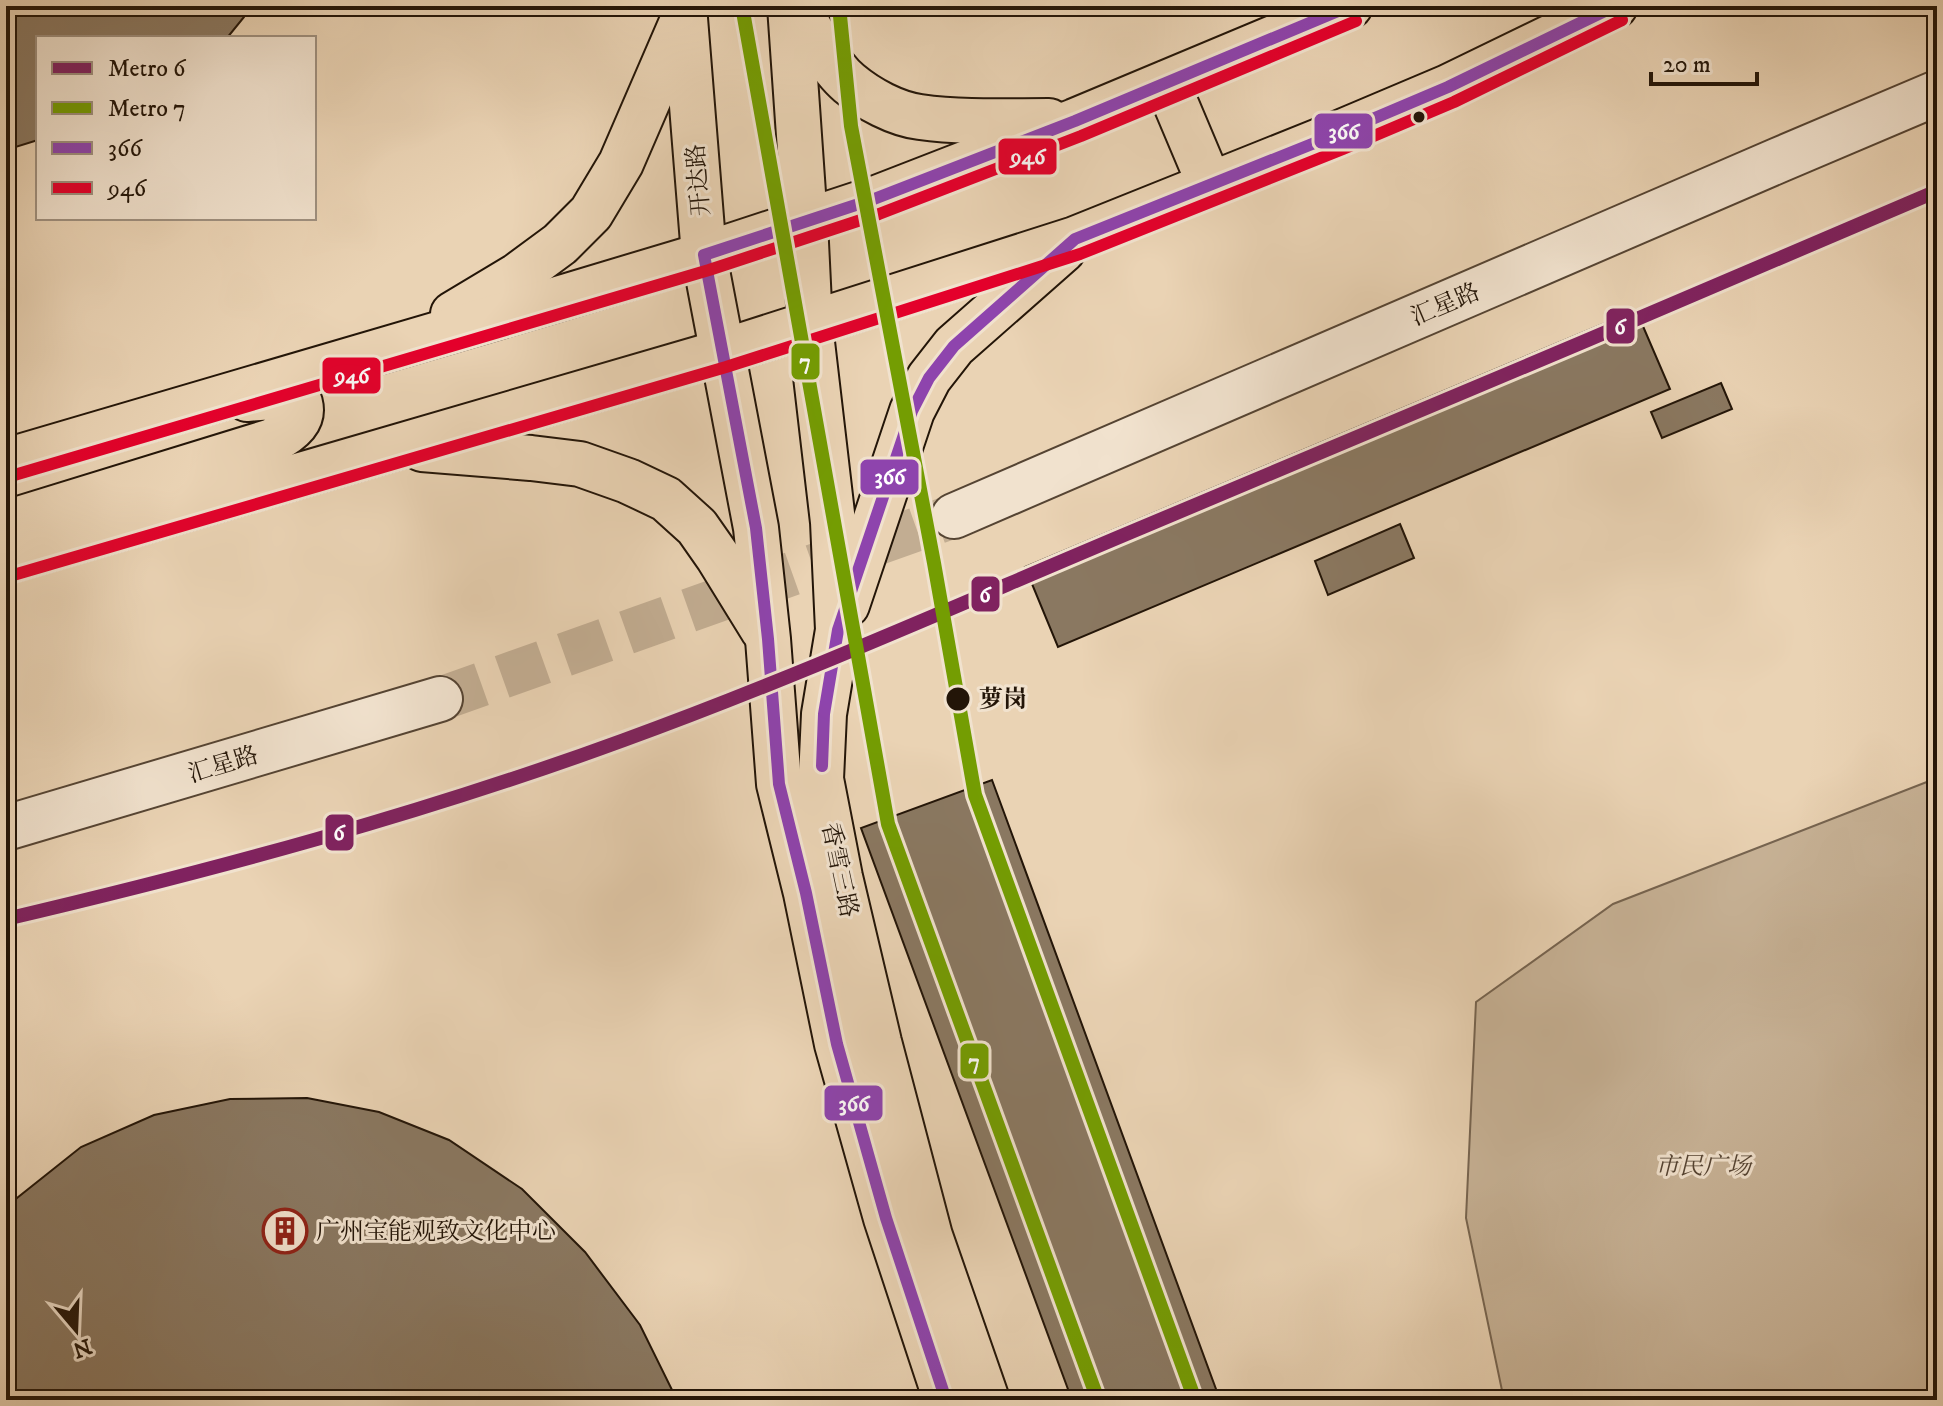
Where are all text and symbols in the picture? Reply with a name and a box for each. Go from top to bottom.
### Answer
legend [36,36,316,220]
scale bar [1651,36,1757,86]
text: 20 m [1663,50,1711,80]
text: Metro 6 [108,54,187,84]
text: Metro 7 [108,94,186,124]
unlabelled marker [1411,109,1427,125]
line badge: 366 [1313,112,1374,150]
text: 366 [1328,119,1361,146]
text: 366 [108,134,143,164]
line badge: 946 [997,137,1058,176]
street label: 开达路 [681,143,717,217]
text: 946 [1008,144,1047,171]
text: 946 [107,174,148,204]
street label: 汇星路 [1406,277,1484,333]
line badge: 6 [1605,307,1636,345]
text: 6 [1614,314,1627,341]
line badge: 7 [790,342,821,381]
text: 7 [799,349,811,376]
line badge: 946 [321,356,382,395]
text: 946 [332,363,371,390]
line badge: 366 [859,458,920,496]
text: 366 [874,464,907,491]
line badge: 6 [970,575,1001,613]
text: 6 [979,582,992,609]
marker: 萝岗 [944,685,972,713]
place label: 萝岗 [979,685,1027,715]
street label: 汇星路 [184,740,262,790]
line badge: 6 [324,813,355,852]
text: 6 [333,820,346,847]
street label: 香雪三路 [814,820,864,920]
line badge: 7 [959,1042,990,1080]
text: 7 [968,1049,980,1076]
line badge: 366 [823,1084,884,1122]
text: 366 [838,1091,871,1118]
park label: 市民广场 [1655,1152,1753,1182]
building icon: 广州宝能观致文化中心 [261,1207,309,1255]
place label: 广州宝能观致文化中心 [316,1217,556,1247]
north arrow [36,1290,116,1370]
text: N [69,1332,95,1363]

